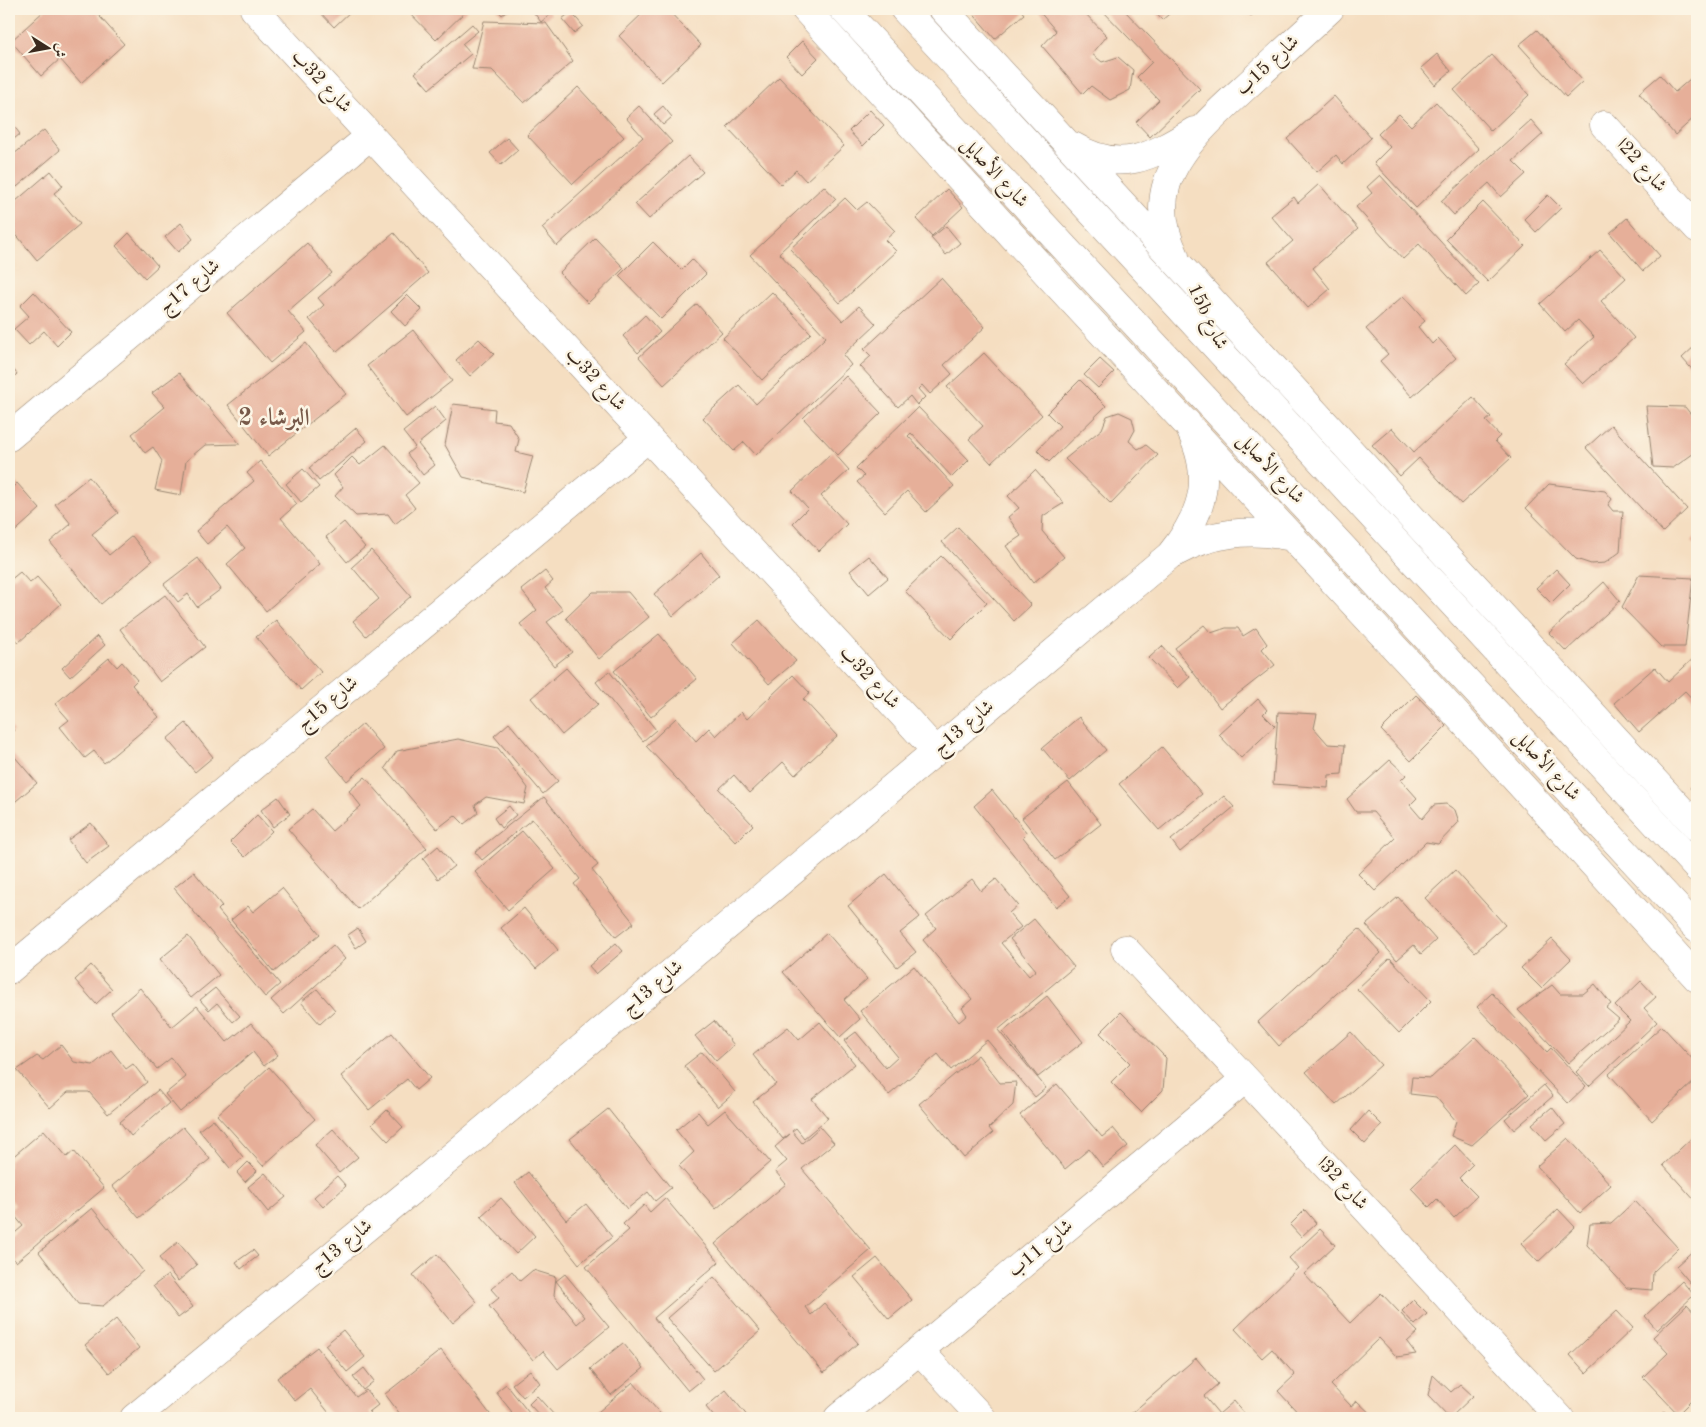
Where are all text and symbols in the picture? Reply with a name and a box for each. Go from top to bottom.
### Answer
north arrow [22,22,72,72]
street label: شارع 15ب [1233,32,1306,102]
text: ش [52,42,68,59]
street label: شارع 32ب [285,47,355,120]
street label: شارع الأصايل [954,130,1035,214]
street label: شارع 22ا [1609,136,1670,199]
street label: شارع 17ج [156,256,228,322]
street label: 15b شارع [1180,281,1230,354]
street label: شارع 32ب [559,345,629,418]
district label: البرشاء 2 [238,406,310,432]
street label: شارع الأصايل [1230,426,1311,510]
street label: شارع 32ب [833,643,903,716]
street label: شارع 15ج [294,673,366,739]
street label: شارع 13ج [930,697,1002,763]
street label: شارع الأصايل [1506,723,1587,807]
street label: شارع 13ج [619,957,691,1023]
street label: شارع 32ا [1310,1154,1371,1217]
street label: شارع 13ج [308,1217,380,1282]
street label: شارع 11ب [1005,1217,1080,1284]

